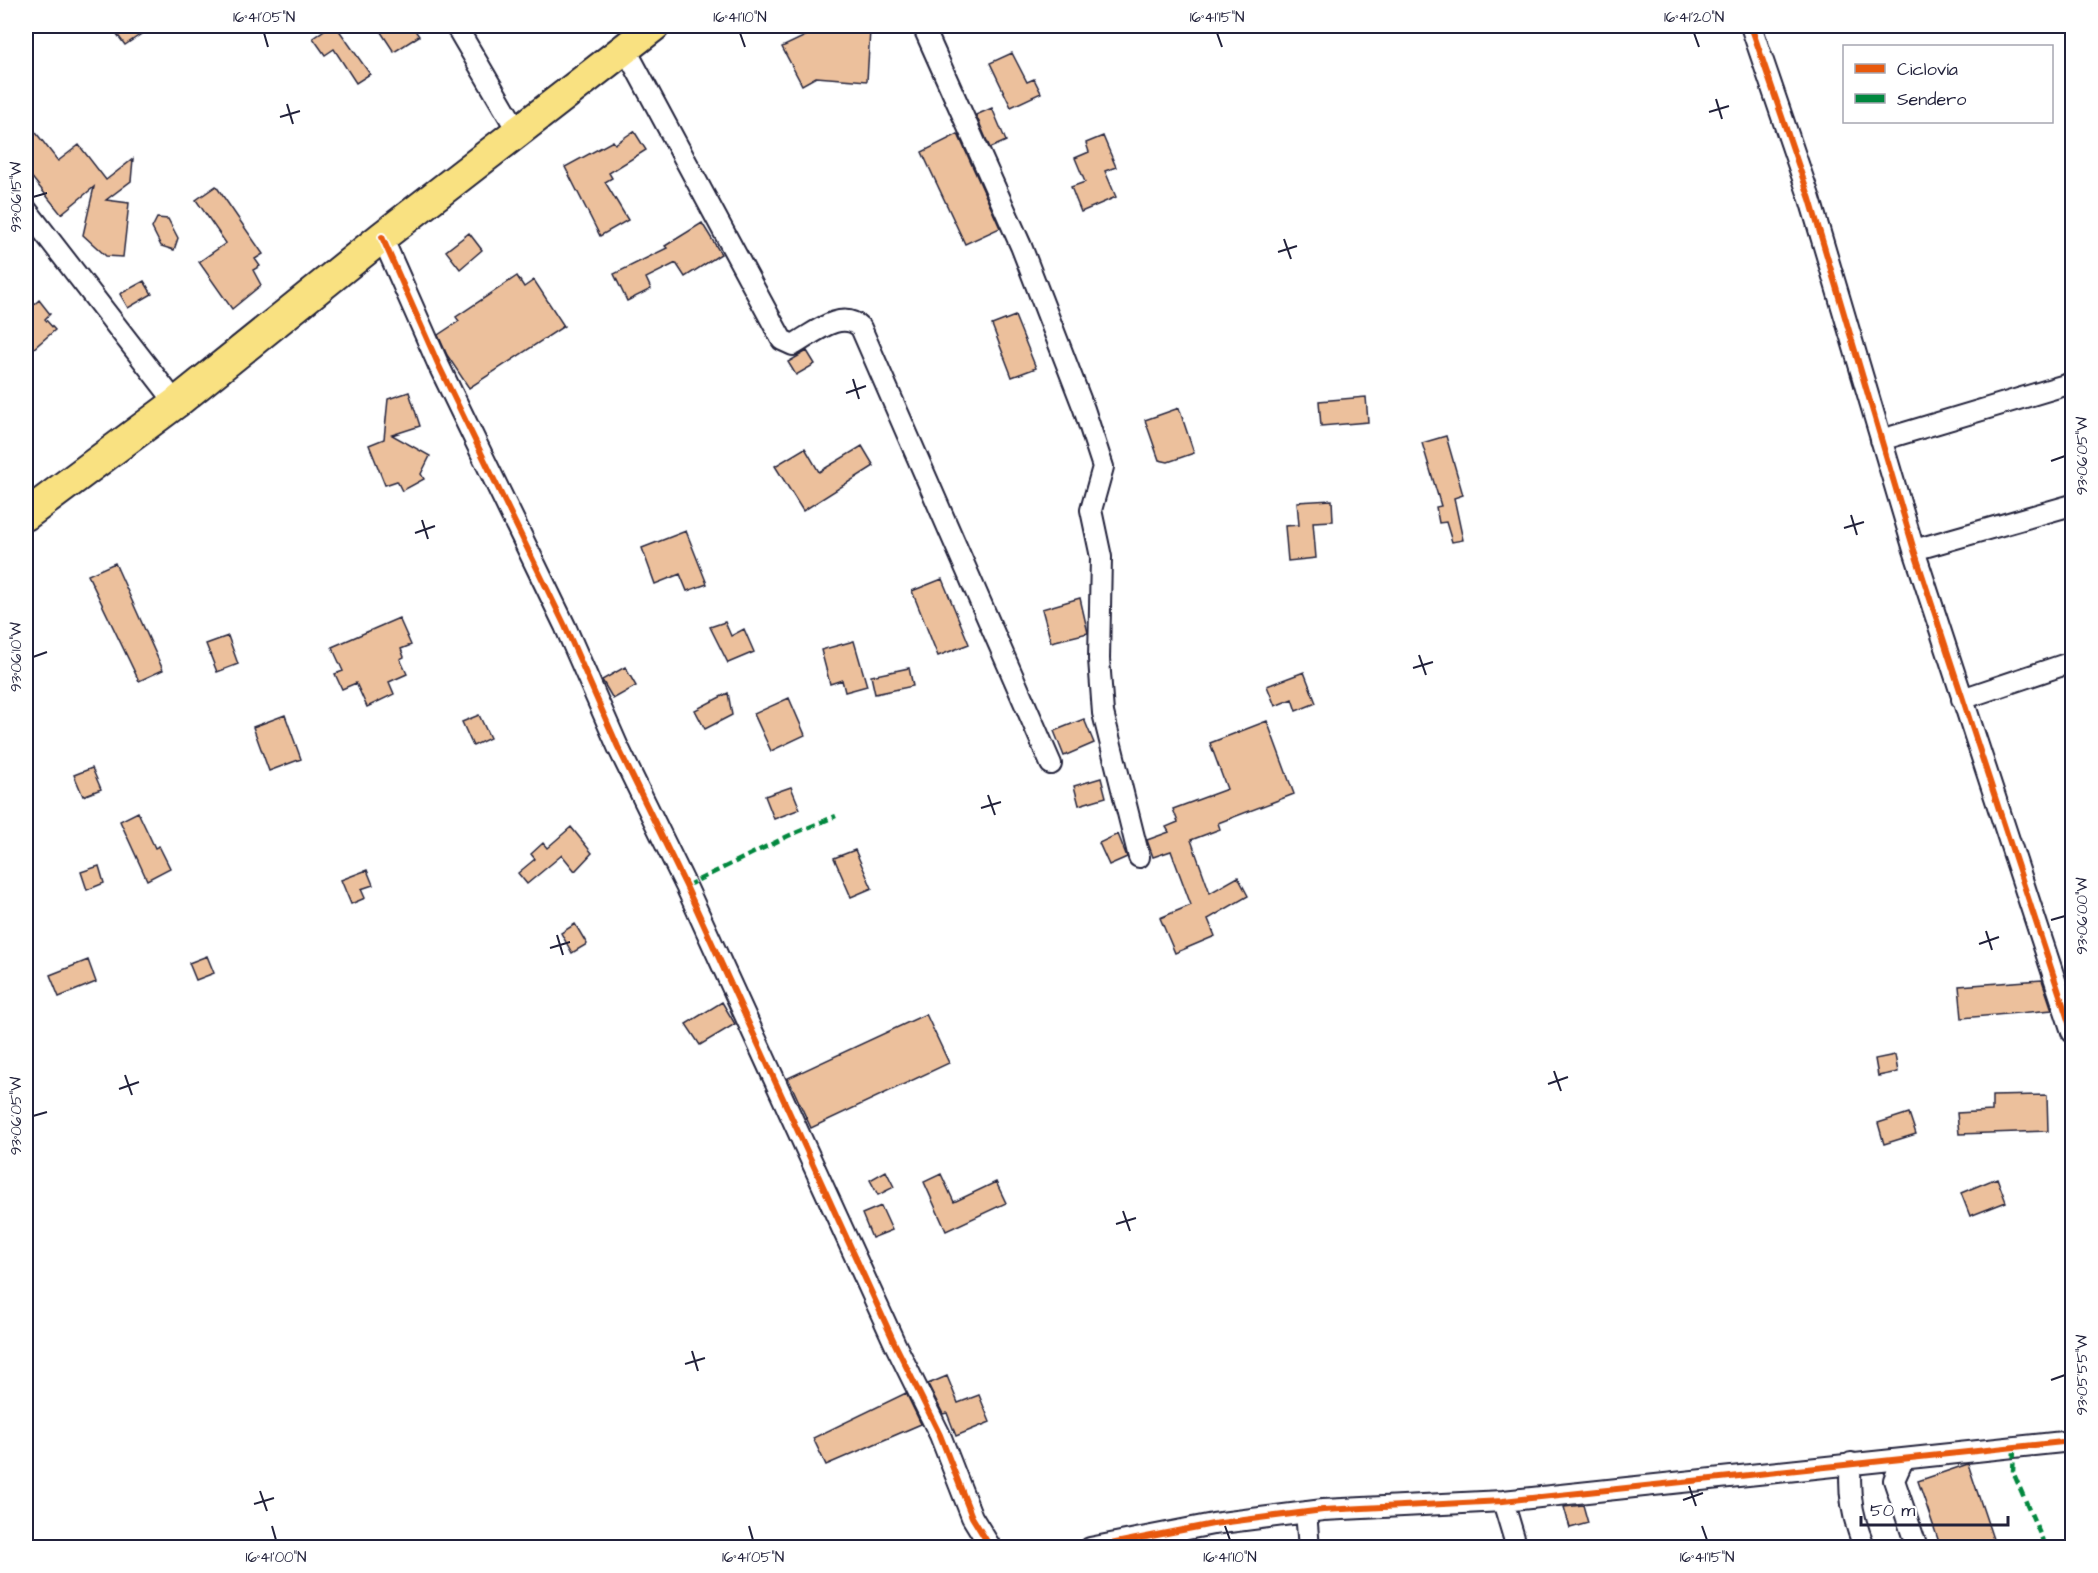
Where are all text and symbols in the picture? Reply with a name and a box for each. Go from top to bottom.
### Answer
text: 16°41'05"N [233,7,295,28]
text: 16°41'10"N [713,7,767,28]
text: 16°41'15"N [1190,7,1244,28]
text: 16°41'20"N [1664,7,1724,28]
legend [1843,45,2053,123]
text: Ciclovía [1897,57,1958,82]
text: Sendero [1897,87,1966,112]
text: 93°06'15"W [6,162,27,232]
text: 93°06'05"W [2072,417,2093,495]
text: 93°06'10"W [6,622,27,692]
text: 93°06'00"W [2072,877,2093,955]
text: 93°06'05"W [6,1077,27,1155]
text: 93°05'55"W [2072,1335,2093,1415]
scale bar [1861,1489,2008,1527]
text: 50 m [1870,1498,1915,1523]
text: 16°41'00"N [245,1547,307,1568]
text: 16°41'05"N [722,1547,784,1568]
text: 16°41'10"N [1203,1547,1257,1568]
text: 16°41'15"N [1680,1547,1734,1568]

